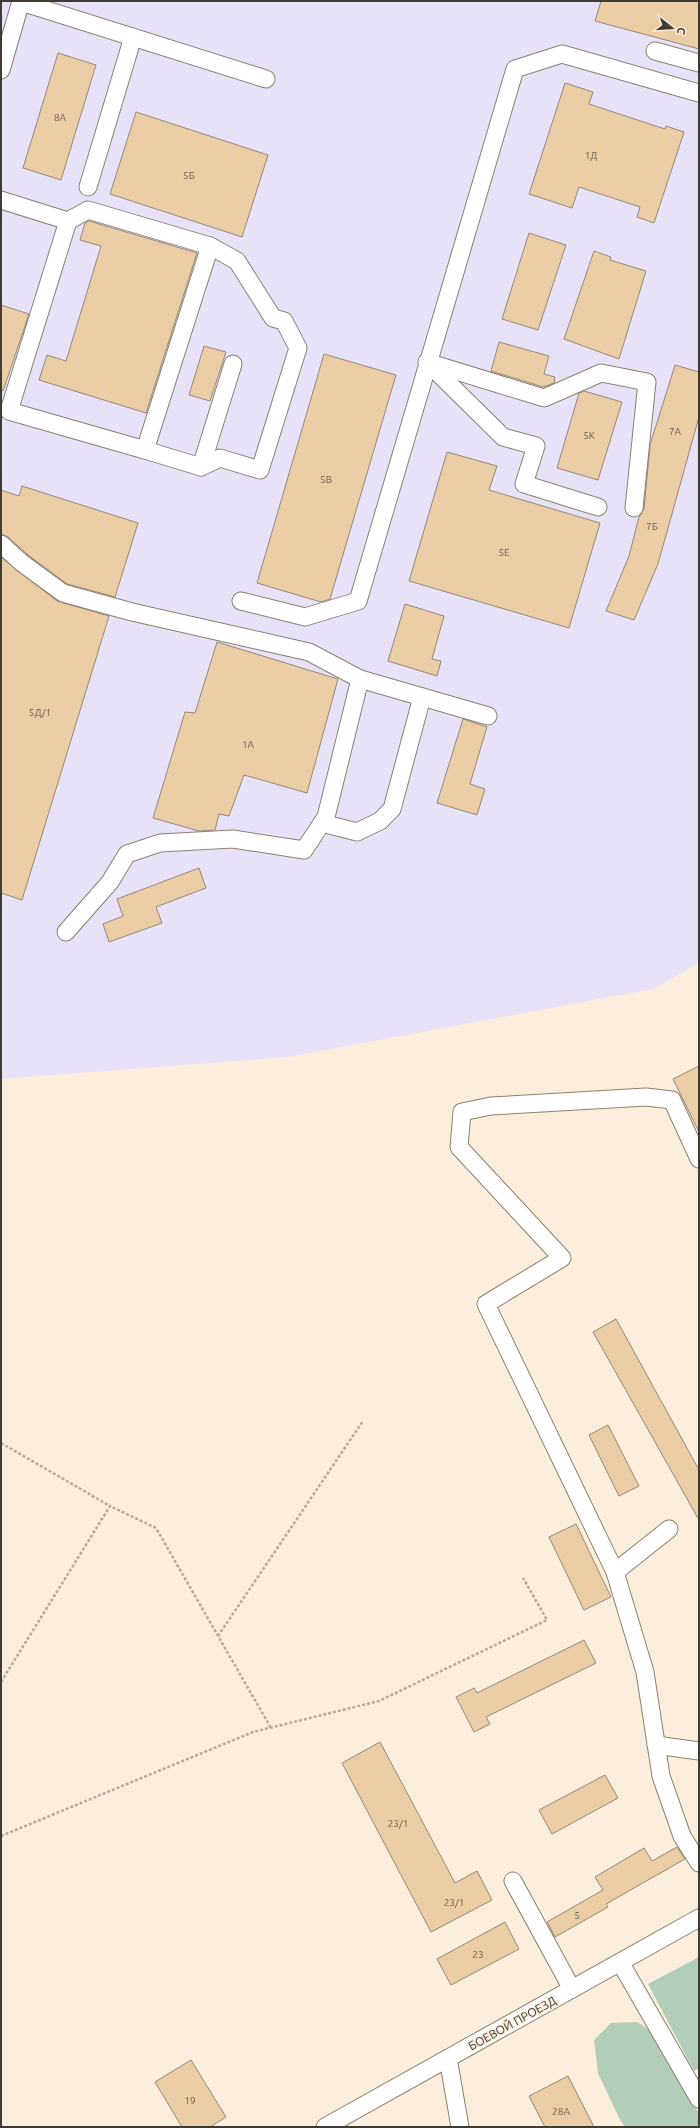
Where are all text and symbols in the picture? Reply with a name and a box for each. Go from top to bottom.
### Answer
north arrow [652,8,692,48]
text: С [675,26,688,36]
house number: 8А [54,112,67,123]
house number: 1Д [585,150,597,161]
house number: 5Б [183,170,195,181]
house number: 7А [669,426,682,437]
house number: 5К [583,430,595,441]
house number: 5В [320,474,332,485]
house number: 7Б [646,521,658,532]
house number: 5Е [498,547,510,558]
house number: 5Д/1 [29,707,51,718]
house number: 1А [242,739,255,750]
house number: 23/1 [388,1818,408,1829]
house number: 23/1 [444,1897,464,1908]
house number: 5 [574,1910,580,1921]
house number: 23 [472,1949,484,1960]
street label: БОЕВОЙ ПРОЕЗД [466,1993,558,2053]
house number: 19 [184,2095,196,2106]
house number: 28А [552,2106,570,2117]

